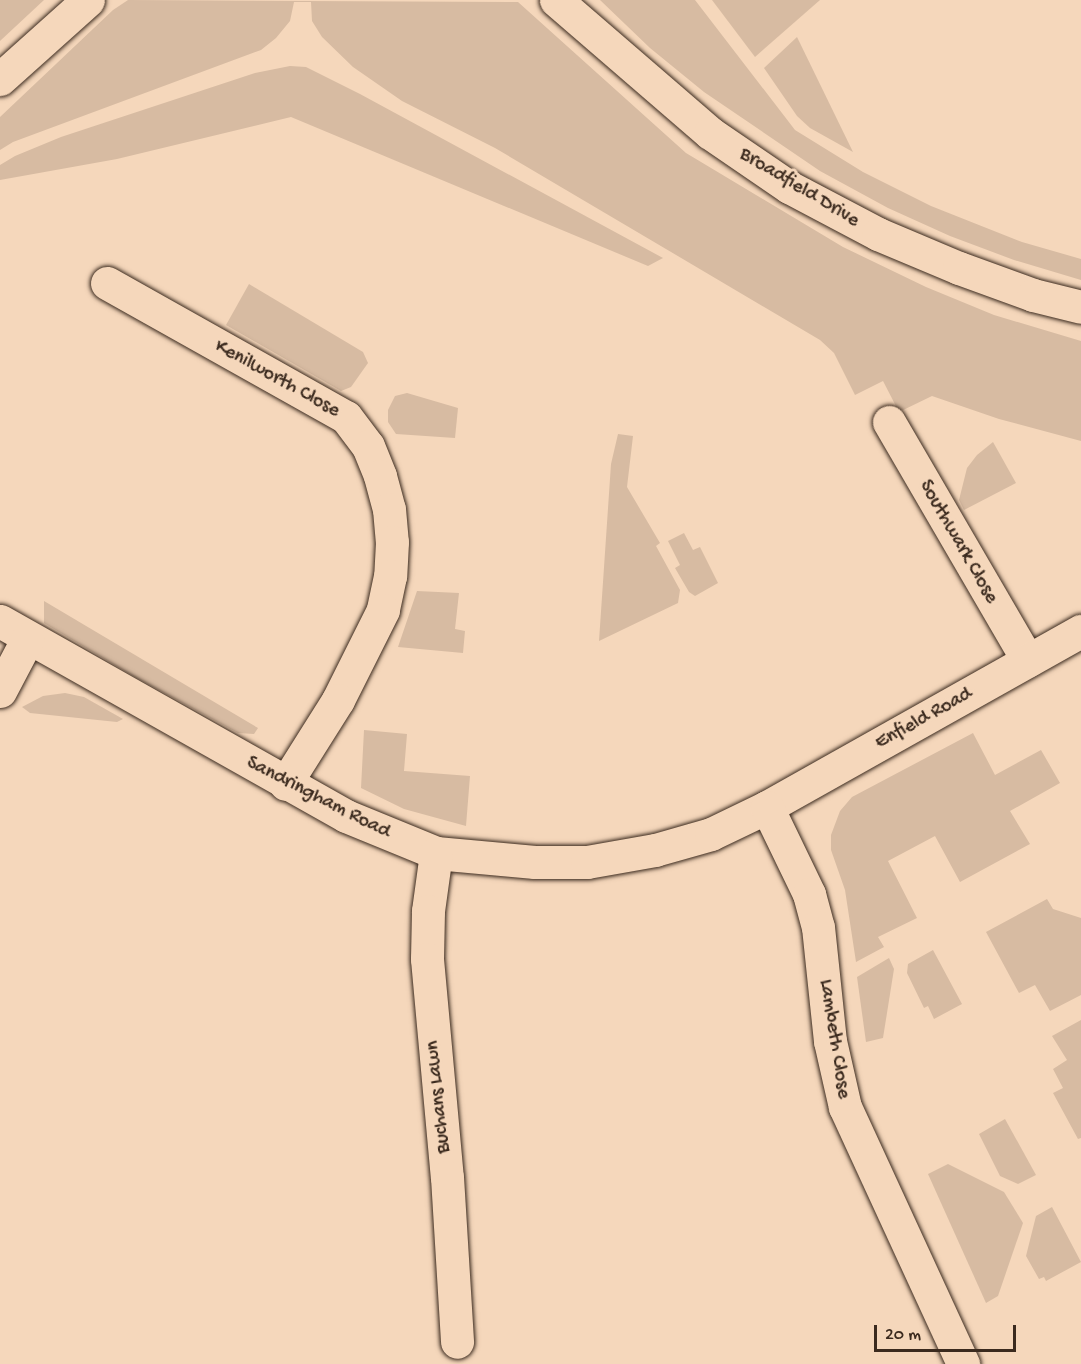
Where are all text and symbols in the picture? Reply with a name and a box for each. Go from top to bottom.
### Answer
street label: Broadfield Drive [735,143,863,233]
street label: Kenilworth Close [210,335,344,423]
street label: Southwark Close [913,476,1003,608]
street label: Enfield Road [871,682,977,756]
street label: Sandringham Road [242,751,394,845]
street label: Lambeth Close [813,978,855,1100]
street label: Buchans Lawn [421,1039,457,1155]
scale bar [877,1313,1020,1351]
text: 20 m [885,1325,921,1346]

